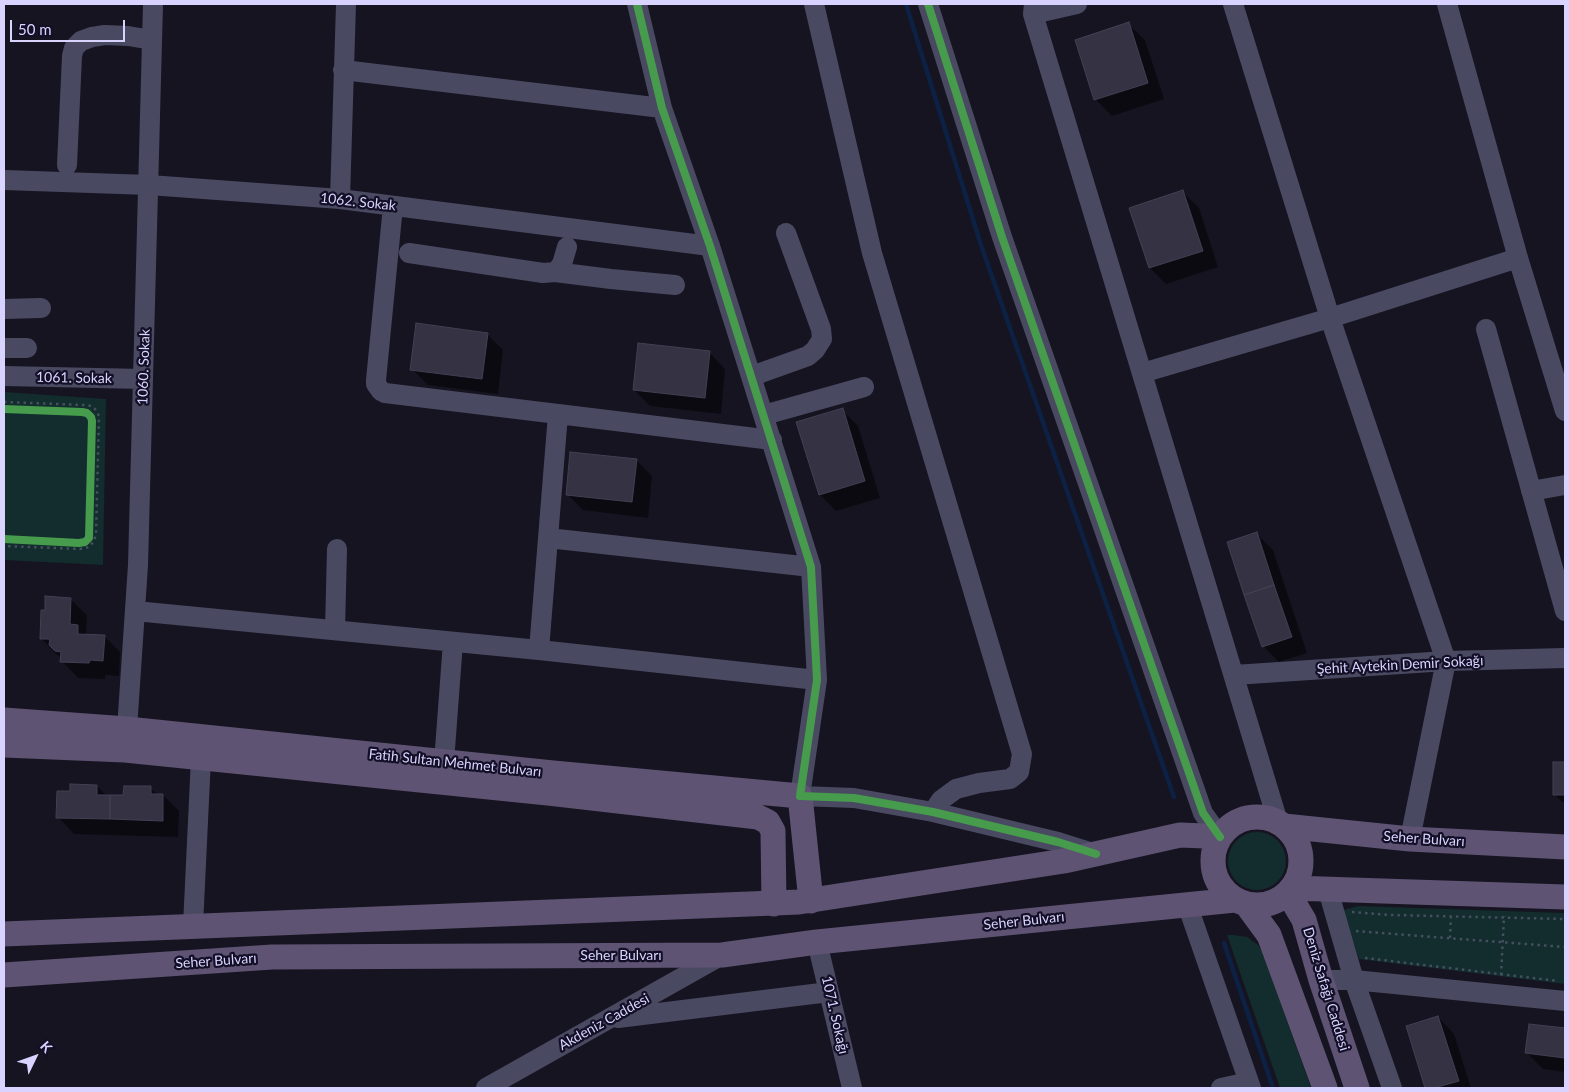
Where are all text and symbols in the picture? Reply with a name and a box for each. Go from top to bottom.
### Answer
scale bar [12,10,128,42]
text: 50 m [18,20,52,38]
street label: 1062. Sokak [319,190,397,214]
street label: 1060. Sokak [134,329,154,405]
street label: 1061. Sokak [36,369,112,387]
street label: Şehit Aytekin Demir Sokağı [1316,652,1484,678]
street label: Fatih Sultan Mehmet Bulvarı [368,746,542,780]
street label: Seher Bulvarı [1383,828,1465,850]
street label: Seher Bulvarı [983,908,1065,934]
street label: Deniz Safağı Caddesi [1299,925,1353,1053]
street label: Seher Bulvarı [580,947,662,963]
street label: Seher Bulvarı [175,950,257,972]
street label: 1071. Sokağı [818,974,852,1056]
street label: Akdeniz Caddesi [556,990,652,1054]
north arrow [10,1032,60,1082]
text: K [37,1037,56,1056]

